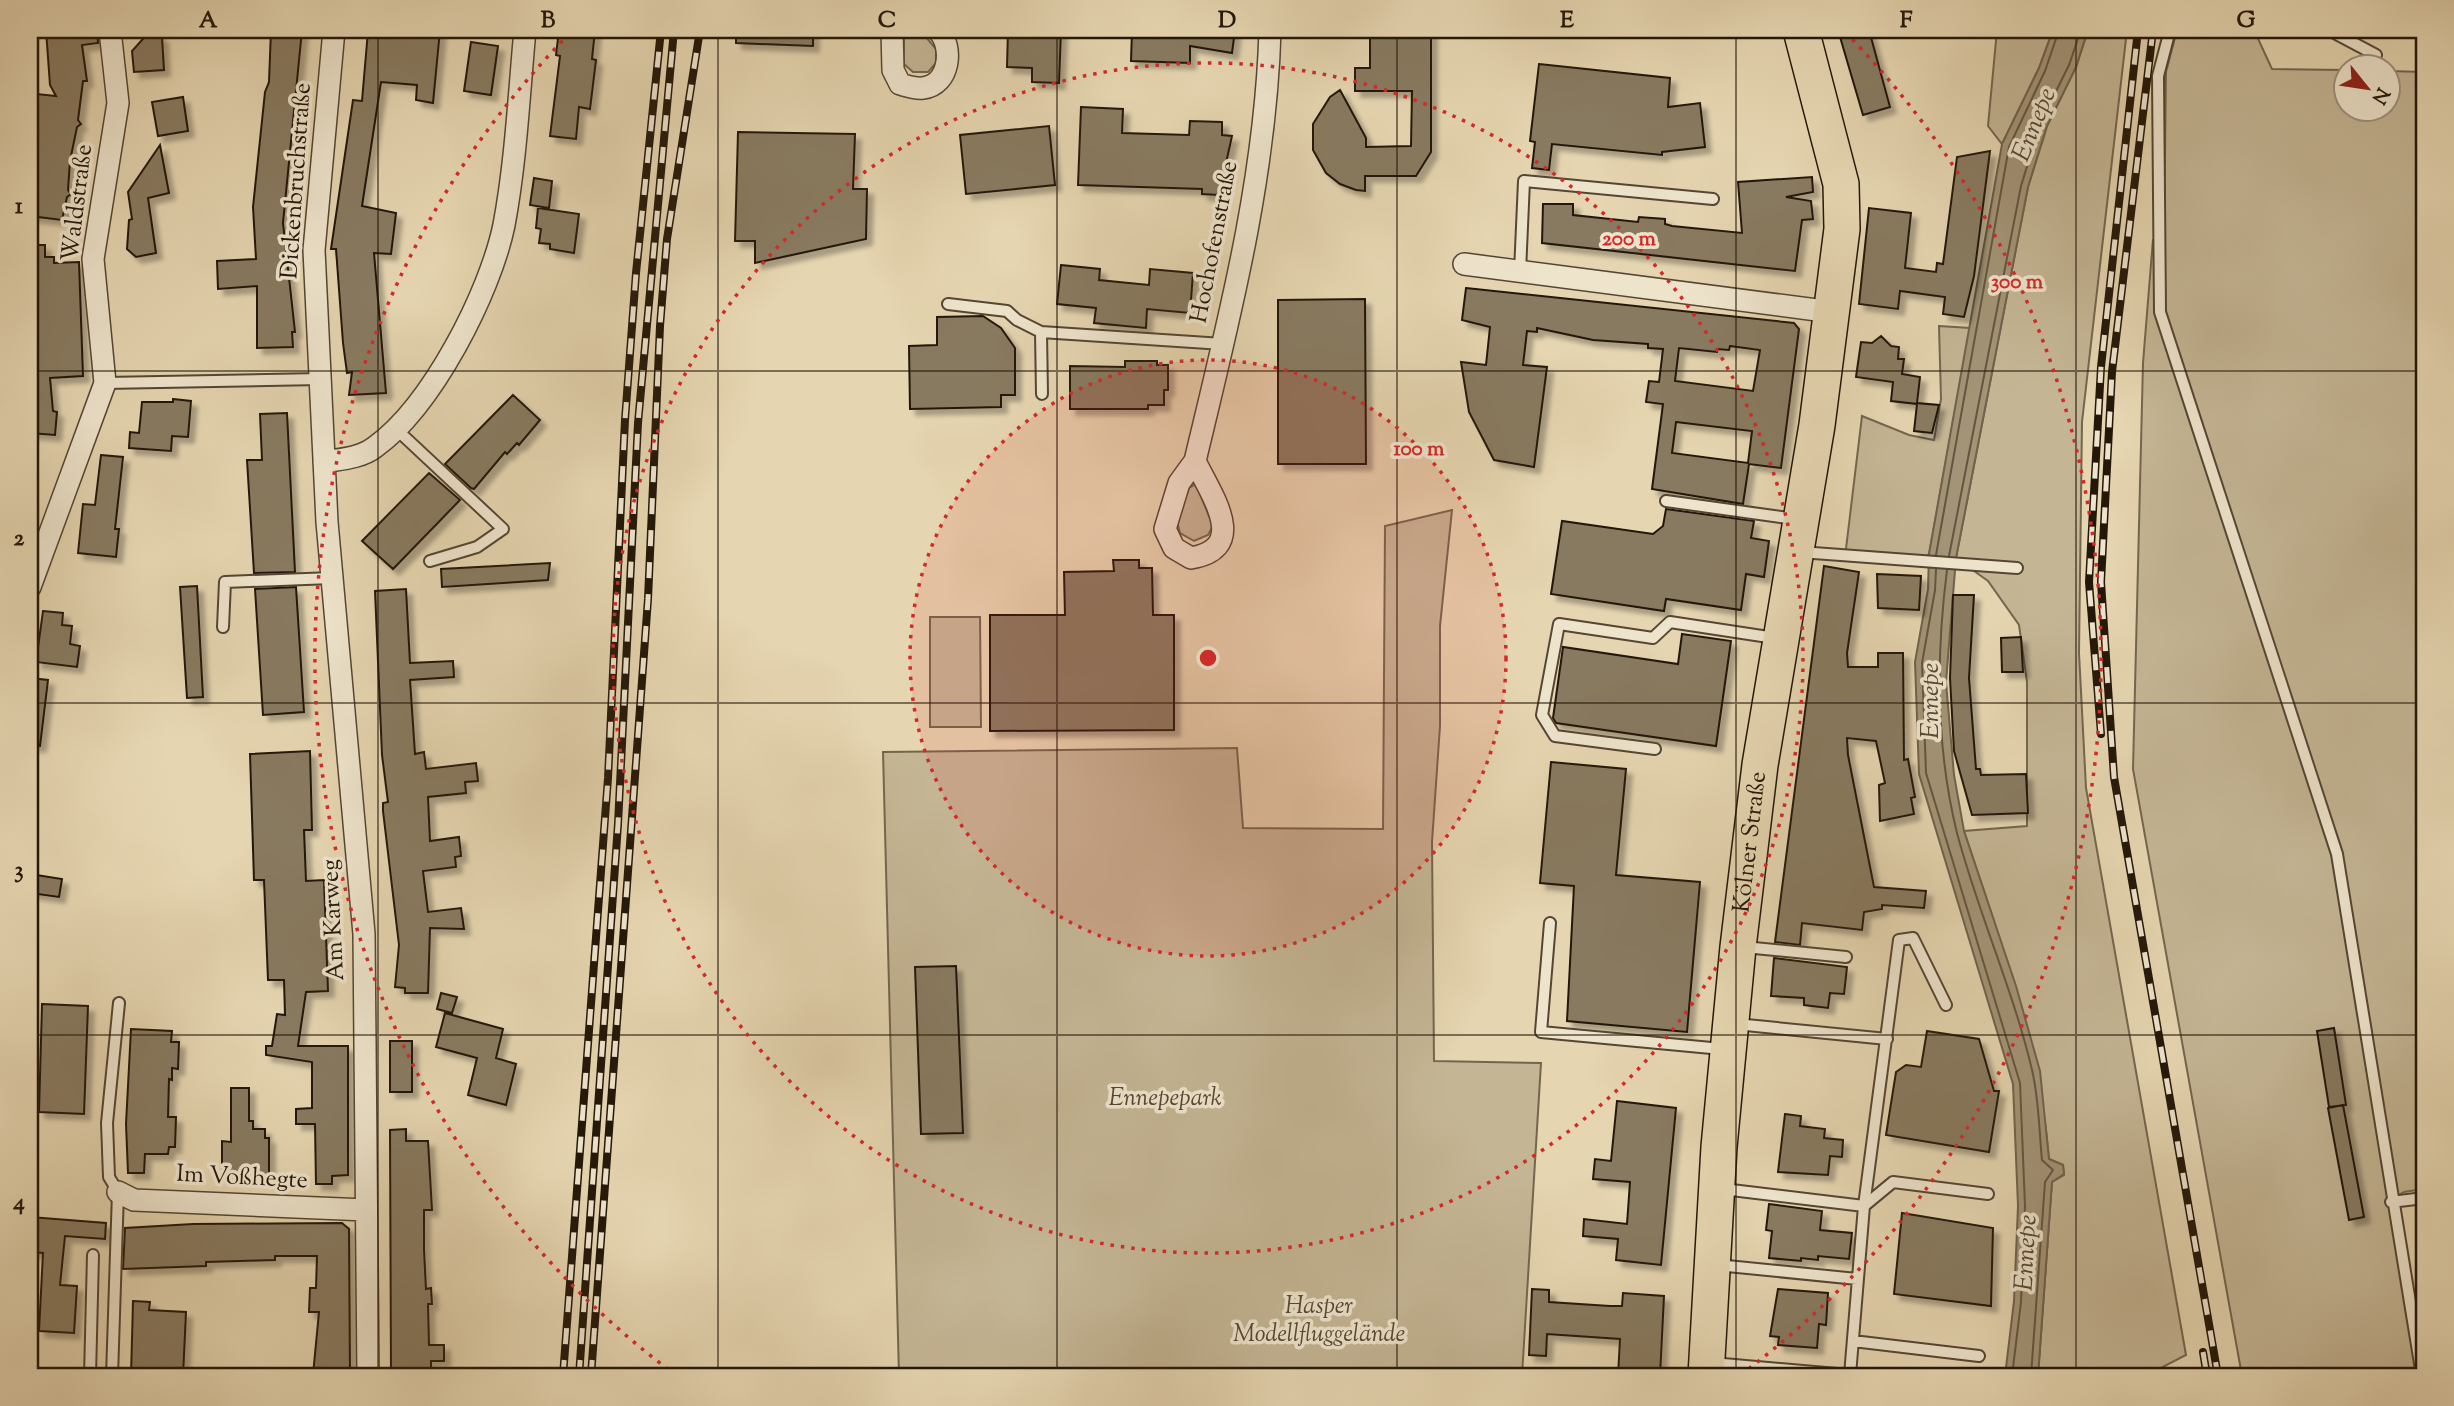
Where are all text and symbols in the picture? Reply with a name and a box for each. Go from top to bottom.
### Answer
text: A [199,5,218,38]
text: B [541,5,556,38]
text: C [878,5,896,38]
text: D [1218,5,1236,38]
text: E [1560,5,1574,38]
text: F [1900,5,1913,38]
text: G [2237,5,2256,38]
north arrow [2332,52,2402,122]
street label: Dickenbruchstraße [273,82,321,280]
text: N [2364,82,2395,109]
water label: Ennepe [2004,83,2066,167]
street label: Waldstraße [54,142,102,264]
street label: Hochofenstraße [1183,158,1247,326]
text: 1 [15,191,23,224]
text: 200 m [1602,225,1657,255]
text: 300 m [1991,268,2044,298]
text: 100 m [1394,435,1445,465]
text: 2 [14,523,25,556]
centre of rings [1196,646,1220,670]
water label: Ennepe [1913,663,1950,739]
street label: Kölner Straße [1725,770,1776,914]
text: 3 [14,855,24,888]
street label: Am Karweg [314,858,354,982]
park label: Ennepepark [1108,1082,1222,1116]
street label: Im Voßhegte [175,1158,309,1198]
text: 4 [12,1187,25,1220]
water label: Ennepe [2007,1214,2047,1292]
park label: Hasper Modellfluggelände [1233,1290,1405,1352]

